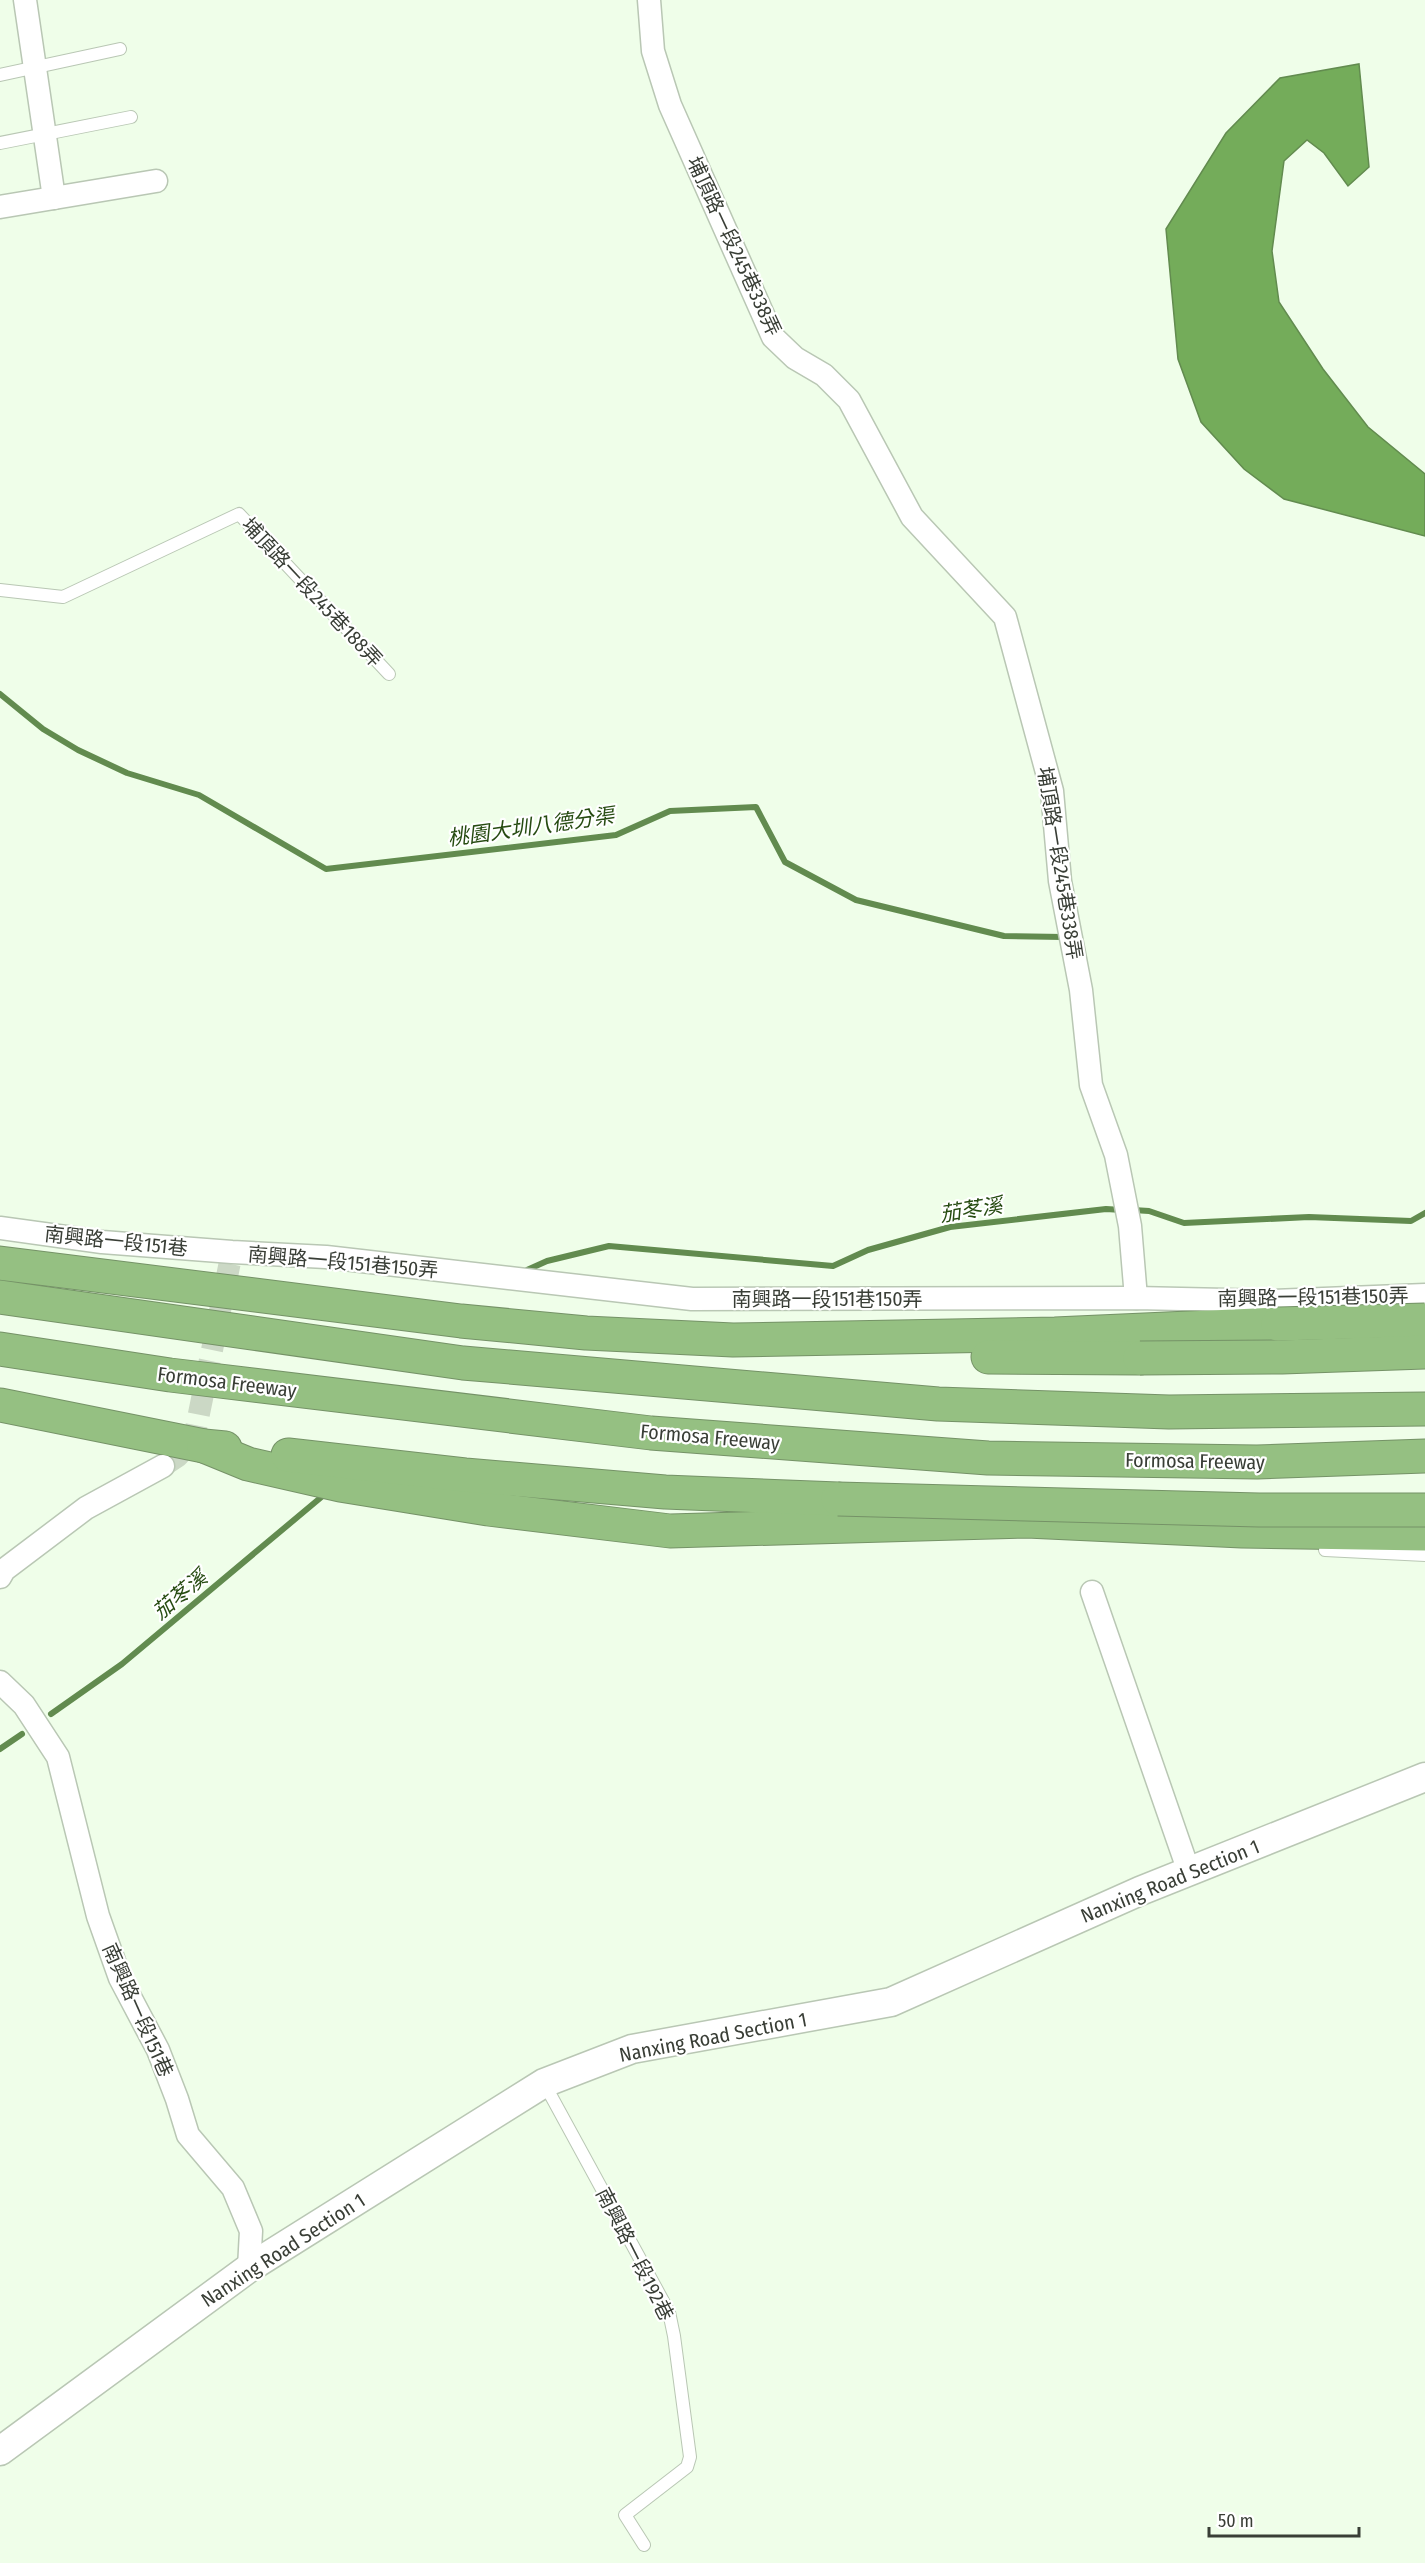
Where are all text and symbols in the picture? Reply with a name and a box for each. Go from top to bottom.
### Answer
street label: 埔頂路一段245巷338弄 [682,153,786,339]
street label: 埔頂路一段245巷188弄 [237,513,387,671]
street label: 埔頂路一段245巷338弄 [1033,765,1087,961]
water label: 桃園大圳八德分渠 [446,802,619,852]
water label: 茄苳溪 [938,1192,1007,1228]
street label: 南興路一段151巷 [43,1222,189,1260]
street label: 南興路一段151巷150弄 [247,1242,439,1282]
street label: 南興路一段151巷150弄 [1217,1283,1409,1311]
street label: 南興路一段151巷150弄 [731,1287,923,1311]
street label: Formosa Freeway [156,1362,298,1402]
street label: Formosa Freeway [639,1419,781,1455]
street label: Formosa Freeway [1125,1448,1265,1474]
water label: 茄苳溪 [148,1563,215,1625]
street label: Nanxing Road Section 1 [1077,1834,1263,1928]
street label: 南興路一段151巷 [98,1939,178,2081]
street label: Nanxing Road Section 1 [617,2007,809,2067]
street label: 南興路一段192巷 [591,2184,679,2324]
street label: Nanxing Road Section 1 [197,2188,369,2312]
scale bar [1209,2500,1359,2538]
text: 50 m [1218,2510,1254,2532]

